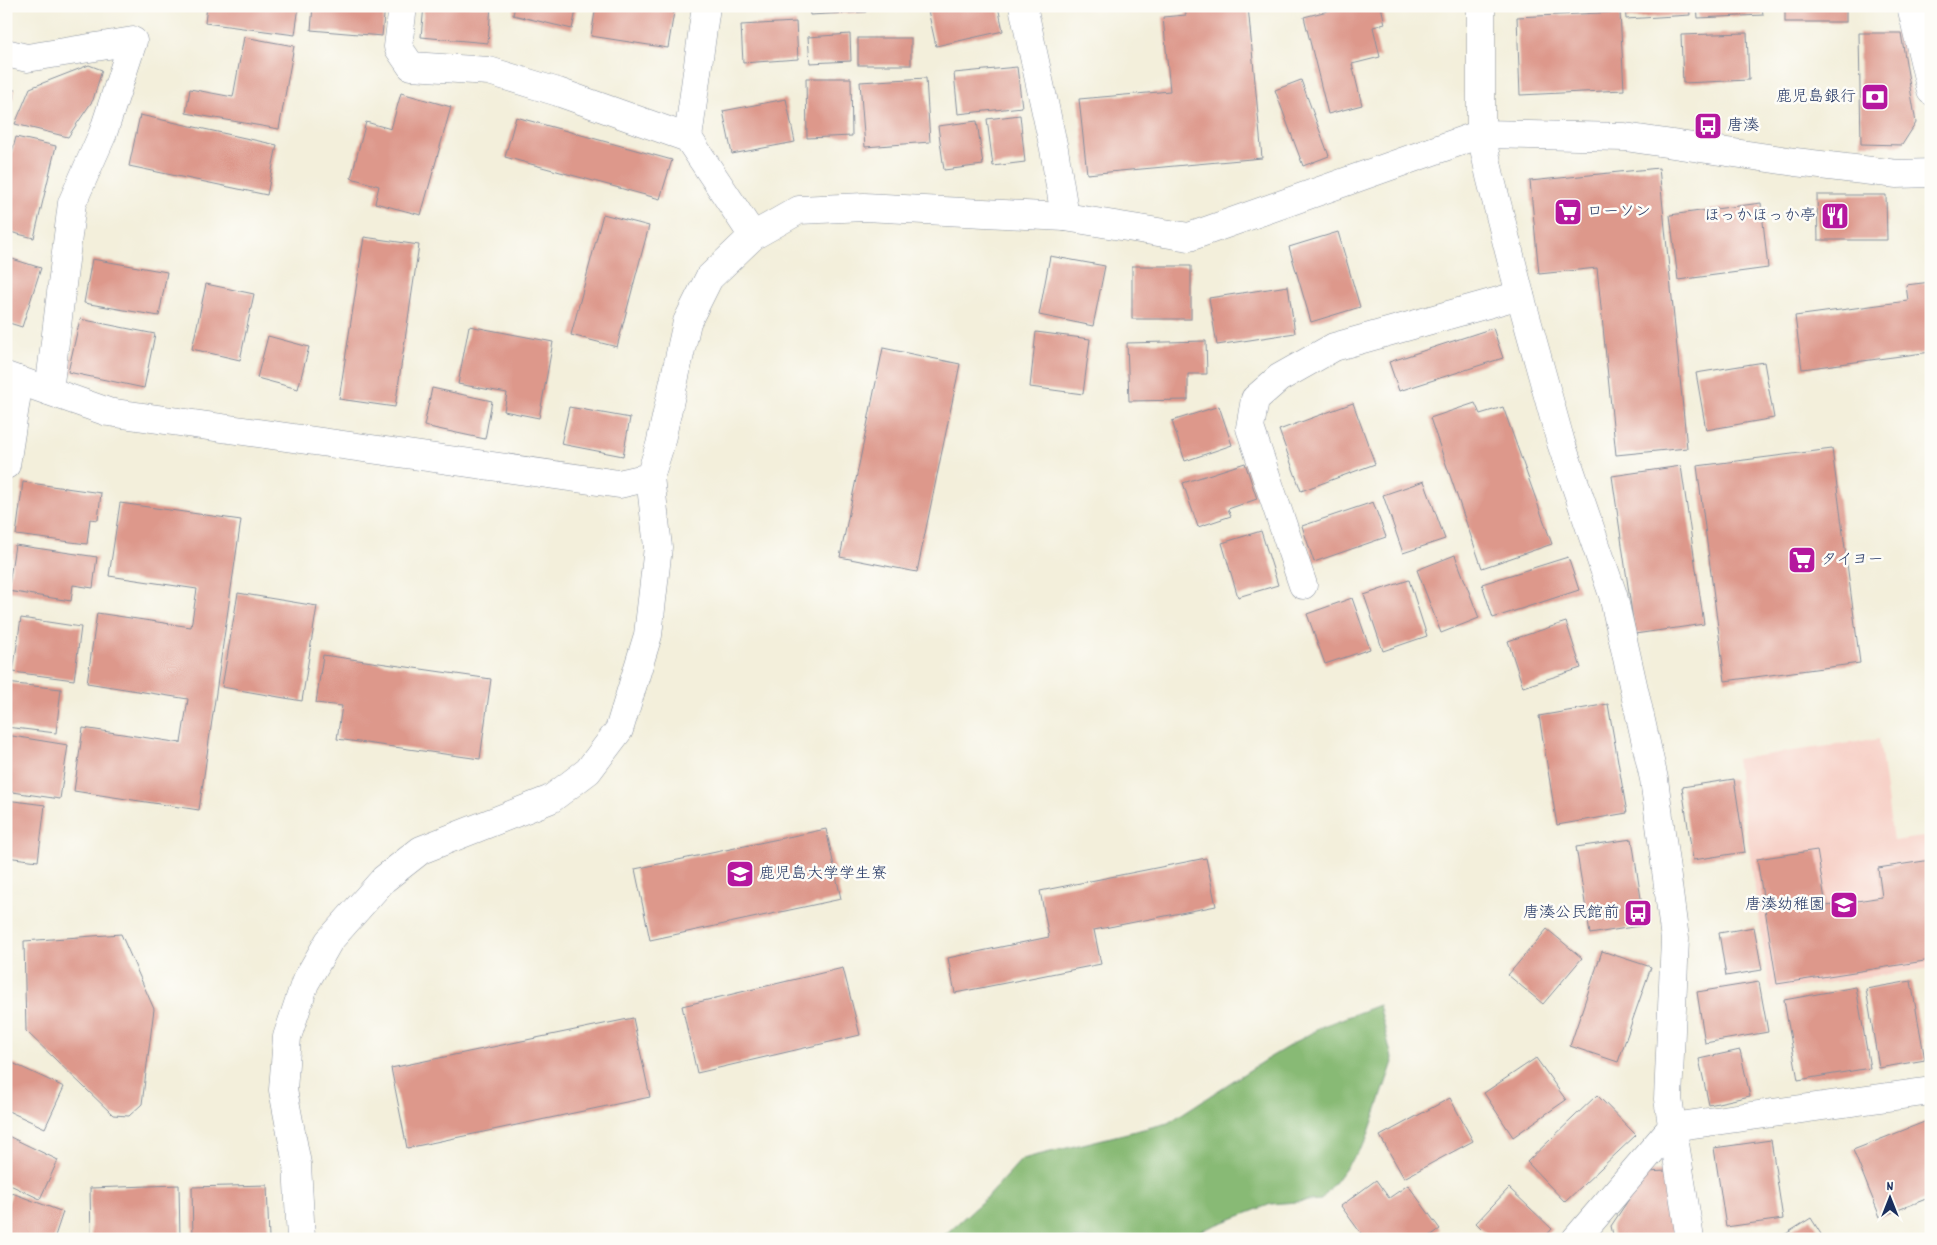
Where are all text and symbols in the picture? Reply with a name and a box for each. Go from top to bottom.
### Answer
bank icon: 鹿児島銀行 [1860,82,1890,112]
place label: 鹿児島銀行 [1776,86,1856,109]
bus stop icon: 唐湊 [1693,111,1723,141]
place label: 唐湊 [1727,115,1759,138]
supermarket icon: ローソン [1553,197,1583,227]
place label: ローソン [1587,201,1651,224]
restaurant icon: ほっかほっか亭 [1820,201,1850,231]
place label: ほっかほっか亭 [1704,205,1816,228]
supermarket icon: タイヨー [1787,545,1817,575]
place label: タイヨー [1821,549,1883,572]
school or university icon: 鹿児島大学学生寮 [725,859,755,889]
place label: 鹿児島大学学生寮 [759,863,887,886]
school or university icon: 唐湊幼稚園 [1829,890,1859,920]
place label: 唐湊幼稚園 [1745,894,1825,917]
bus stop icon: 唐湊公民館前 [1623,898,1653,928]
place label: 唐湊公民館前 [1523,902,1619,925]
north arrow [1864,1172,1914,1222]
text: N [1887,1177,1894,1197]

